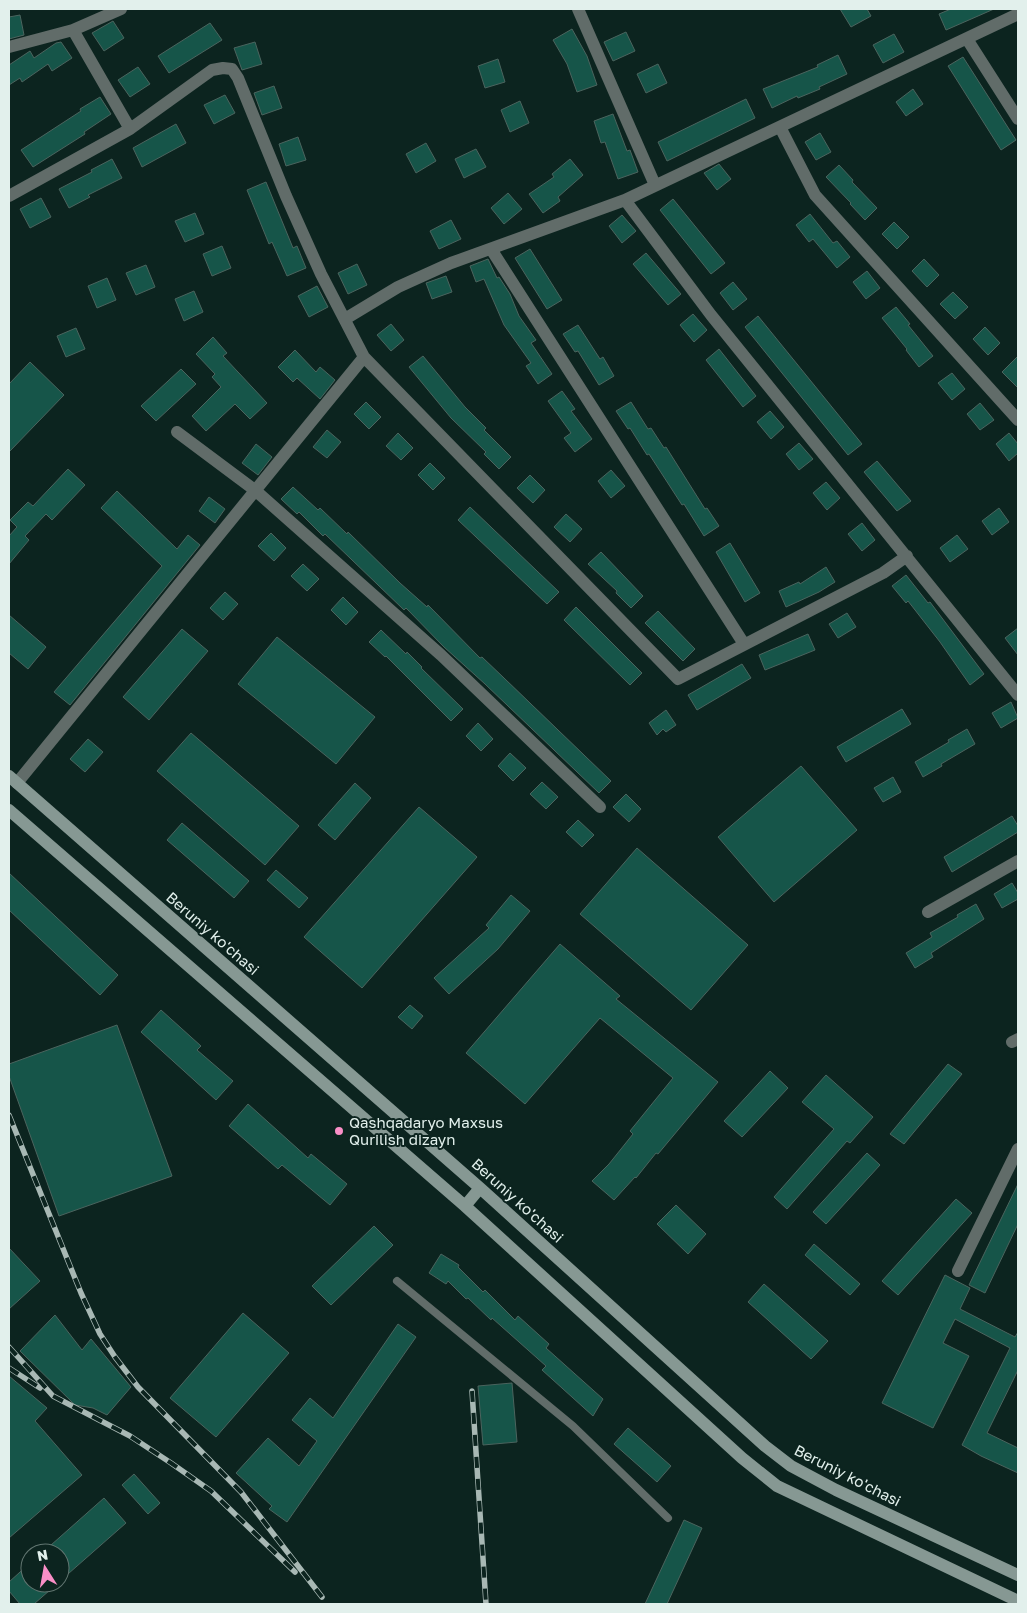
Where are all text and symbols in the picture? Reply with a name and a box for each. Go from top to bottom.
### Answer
street label: Beruniy ko'chasi [163,888,263,978]
place label: Qashqadaryo Maxsus Qurilish dizayn [349,1113,503,1148]
marker: Qashqadaryo Maxsus Qurilish dizayn [333,1125,345,1137]
street label: Beruniy ko'chasi [468,1154,568,1246]
street label: Beruniy ko'chasi [792,1440,904,1510]
north arrow [20,1543,70,1593]
text: N [36,1545,49,1564]

